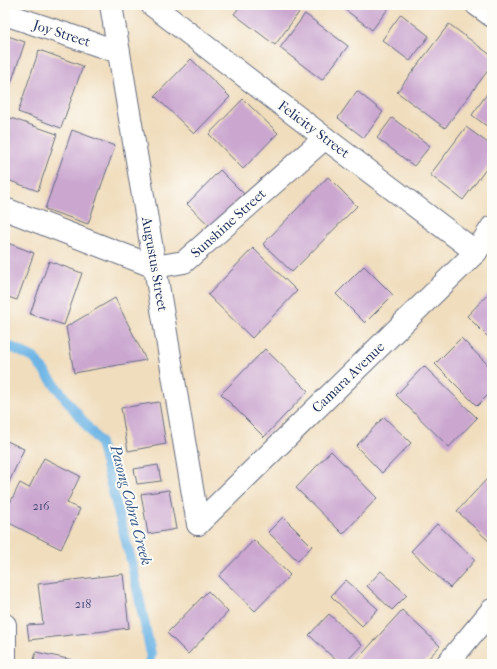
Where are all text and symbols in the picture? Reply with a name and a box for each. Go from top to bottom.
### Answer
street label: Joy Street [30,16,93,51]
street label: Felicity Street [275,97,353,162]
street label: Sunshine Street [187,185,269,262]
street label: Augustus Street [138,215,171,313]
street label: Camara Avenue [308,338,388,416]
water label: Pasong Cobra Creek [106,442,156,567]
house number: 216 [33,499,50,513]
house number: 218 [75,597,91,611]

